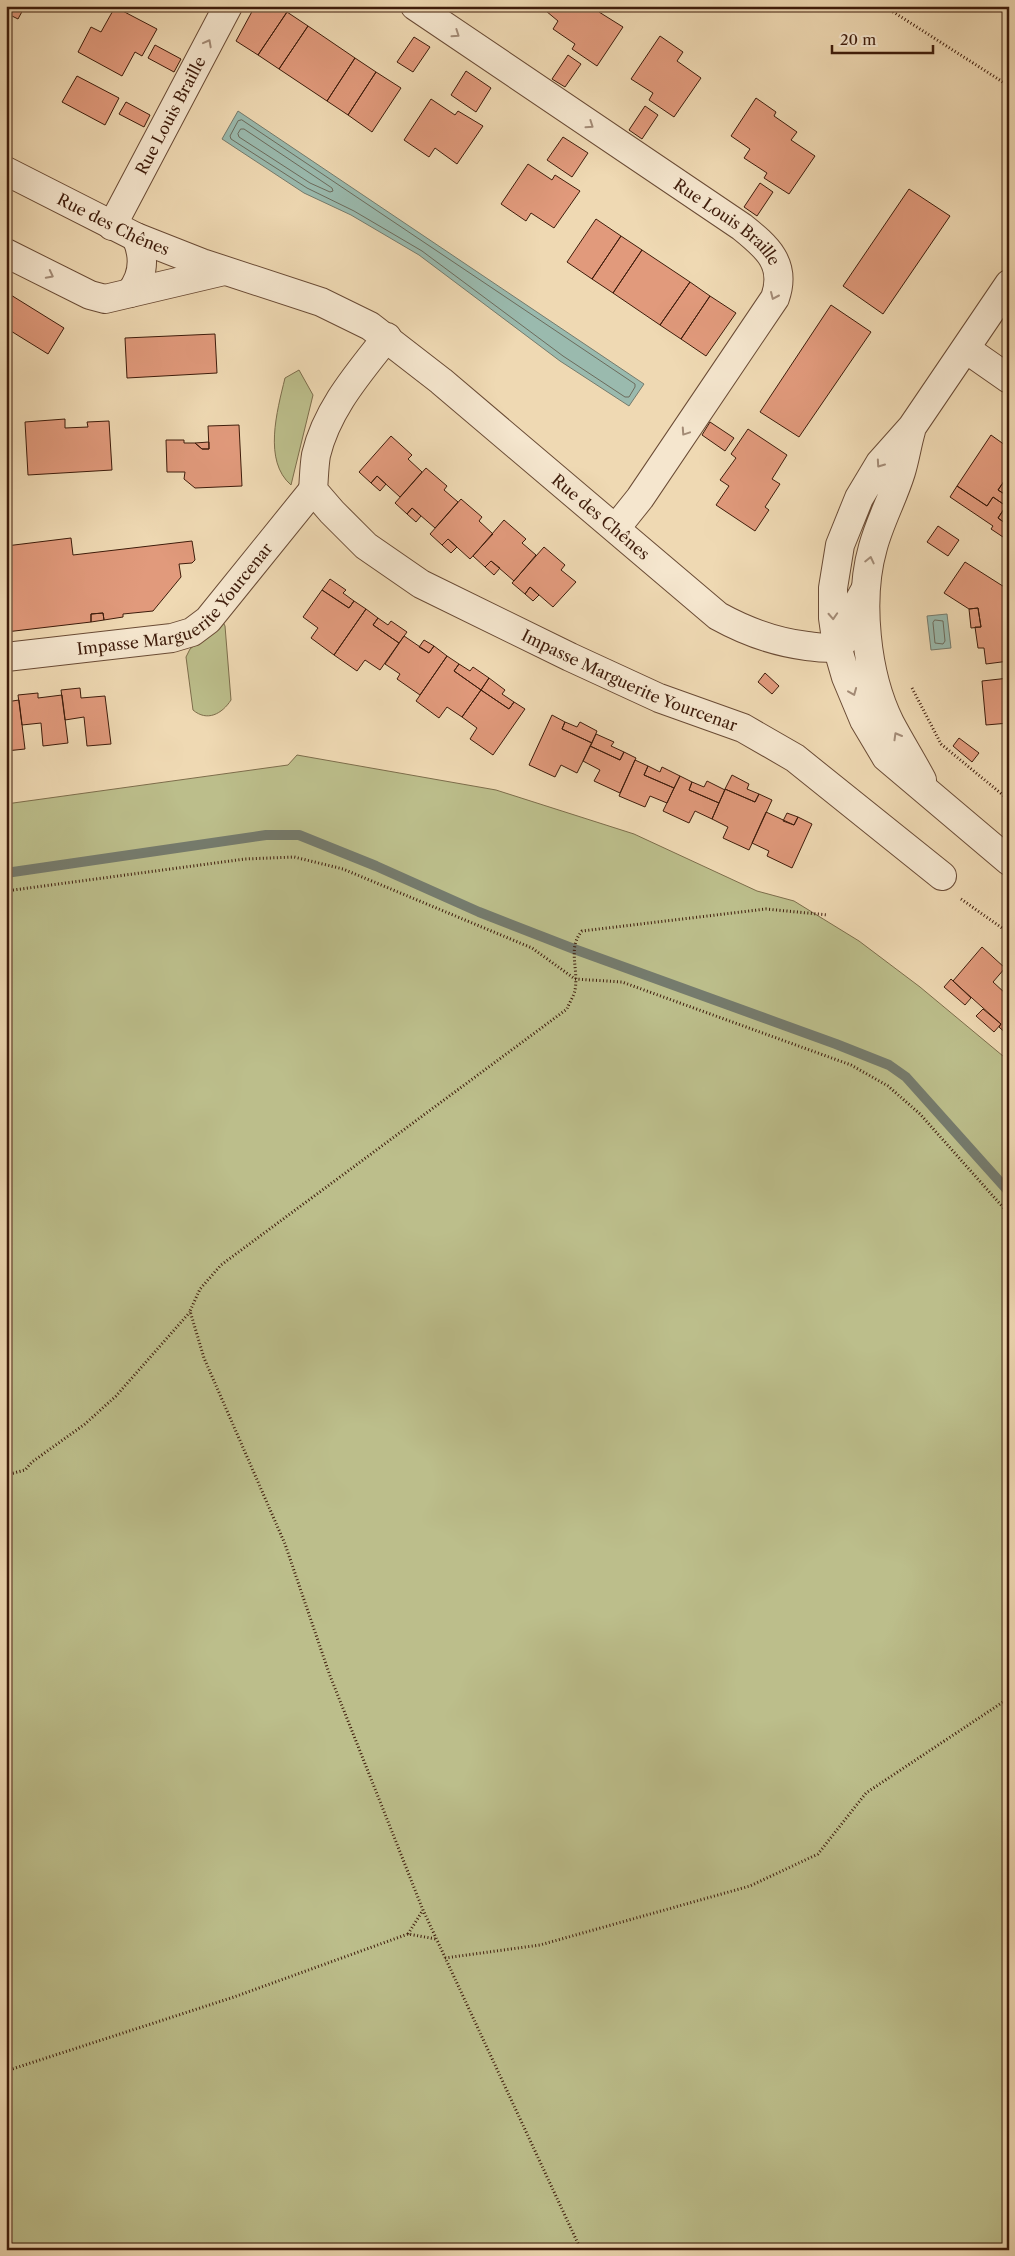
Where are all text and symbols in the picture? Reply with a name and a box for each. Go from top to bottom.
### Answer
scale bar [832,22,934,54]
one-way arrow [450,27,459,37]
text: 20 m [840,30,876,49]
one-way arrow [202,40,212,49]
street label: Rue Louis Braille [131,53,210,178]
one-way arrow [585,118,594,128]
street label: Rue Louis Braille [670,174,785,269]
street label: Rue des Chênes [54,189,172,259]
one-way arrow [45,269,54,279]
one-way arrow [770,291,781,300]
one-way arrow [682,426,691,435]
one-way arrow [877,458,886,468]
street label: Rue des Chênes [548,470,654,564]
street label: Impasse Marguerite Yourcenar [76,538,277,659]
one-way arrow [864,556,875,565]
one-way arrow [828,613,839,621]
street label: Impasse Marguerite Yourcenar [518,625,740,735]
one-way arrow [846,687,857,696]
one-way arrow [894,732,904,741]

